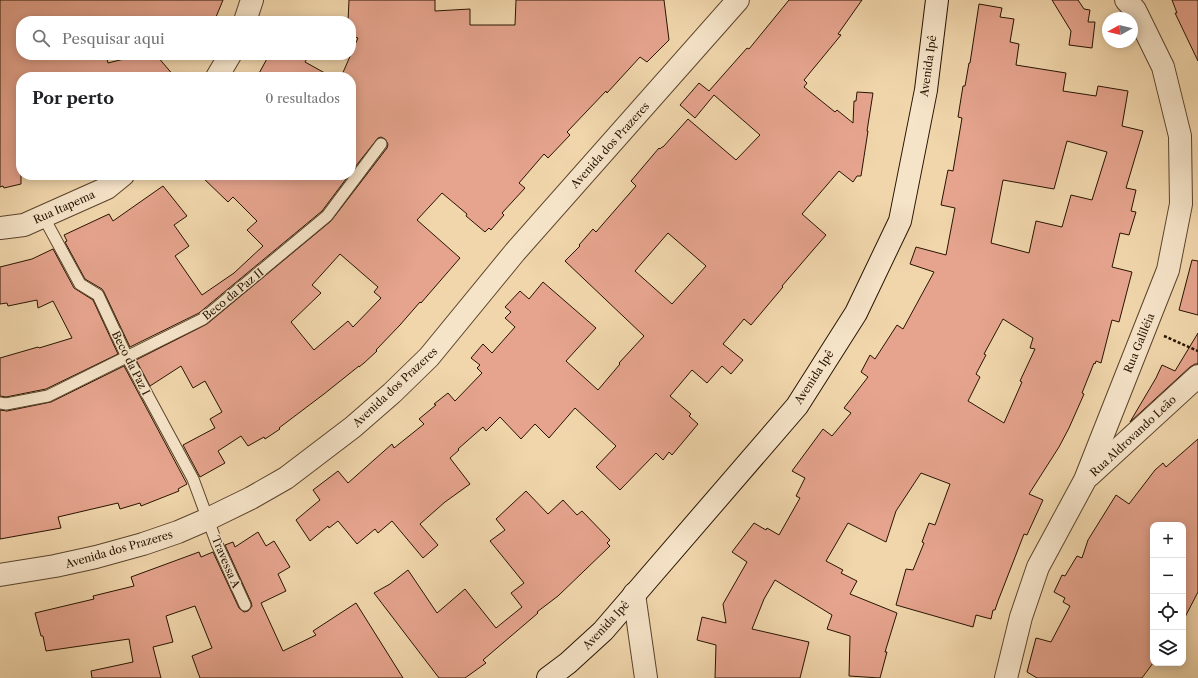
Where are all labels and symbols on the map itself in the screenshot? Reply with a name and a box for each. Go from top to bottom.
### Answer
north arrow [1102,12,1138,48]
street label: Avenida Ipê [917,34,939,99]
street label: Avenida dos Prazeres [567,99,652,192]
street label: Rua Itapema [31,187,97,227]
street label: Beco da Paz II [200,265,266,323]
street label: Rua Galiléia [1121,311,1157,375]
street label: Beco da Paz I [109,329,153,397]
street label: Avenida dos Prazeres [349,344,440,431]
street label: Avenida Ipê [791,347,837,408]
street label: Rua Aldrovando Leão [1087,392,1179,480]
street label: Avenida dos Prazeres [63,527,174,571]
street label: Travessa A [209,534,244,591]
street label: Avenida Ipê [579,598,632,653]

